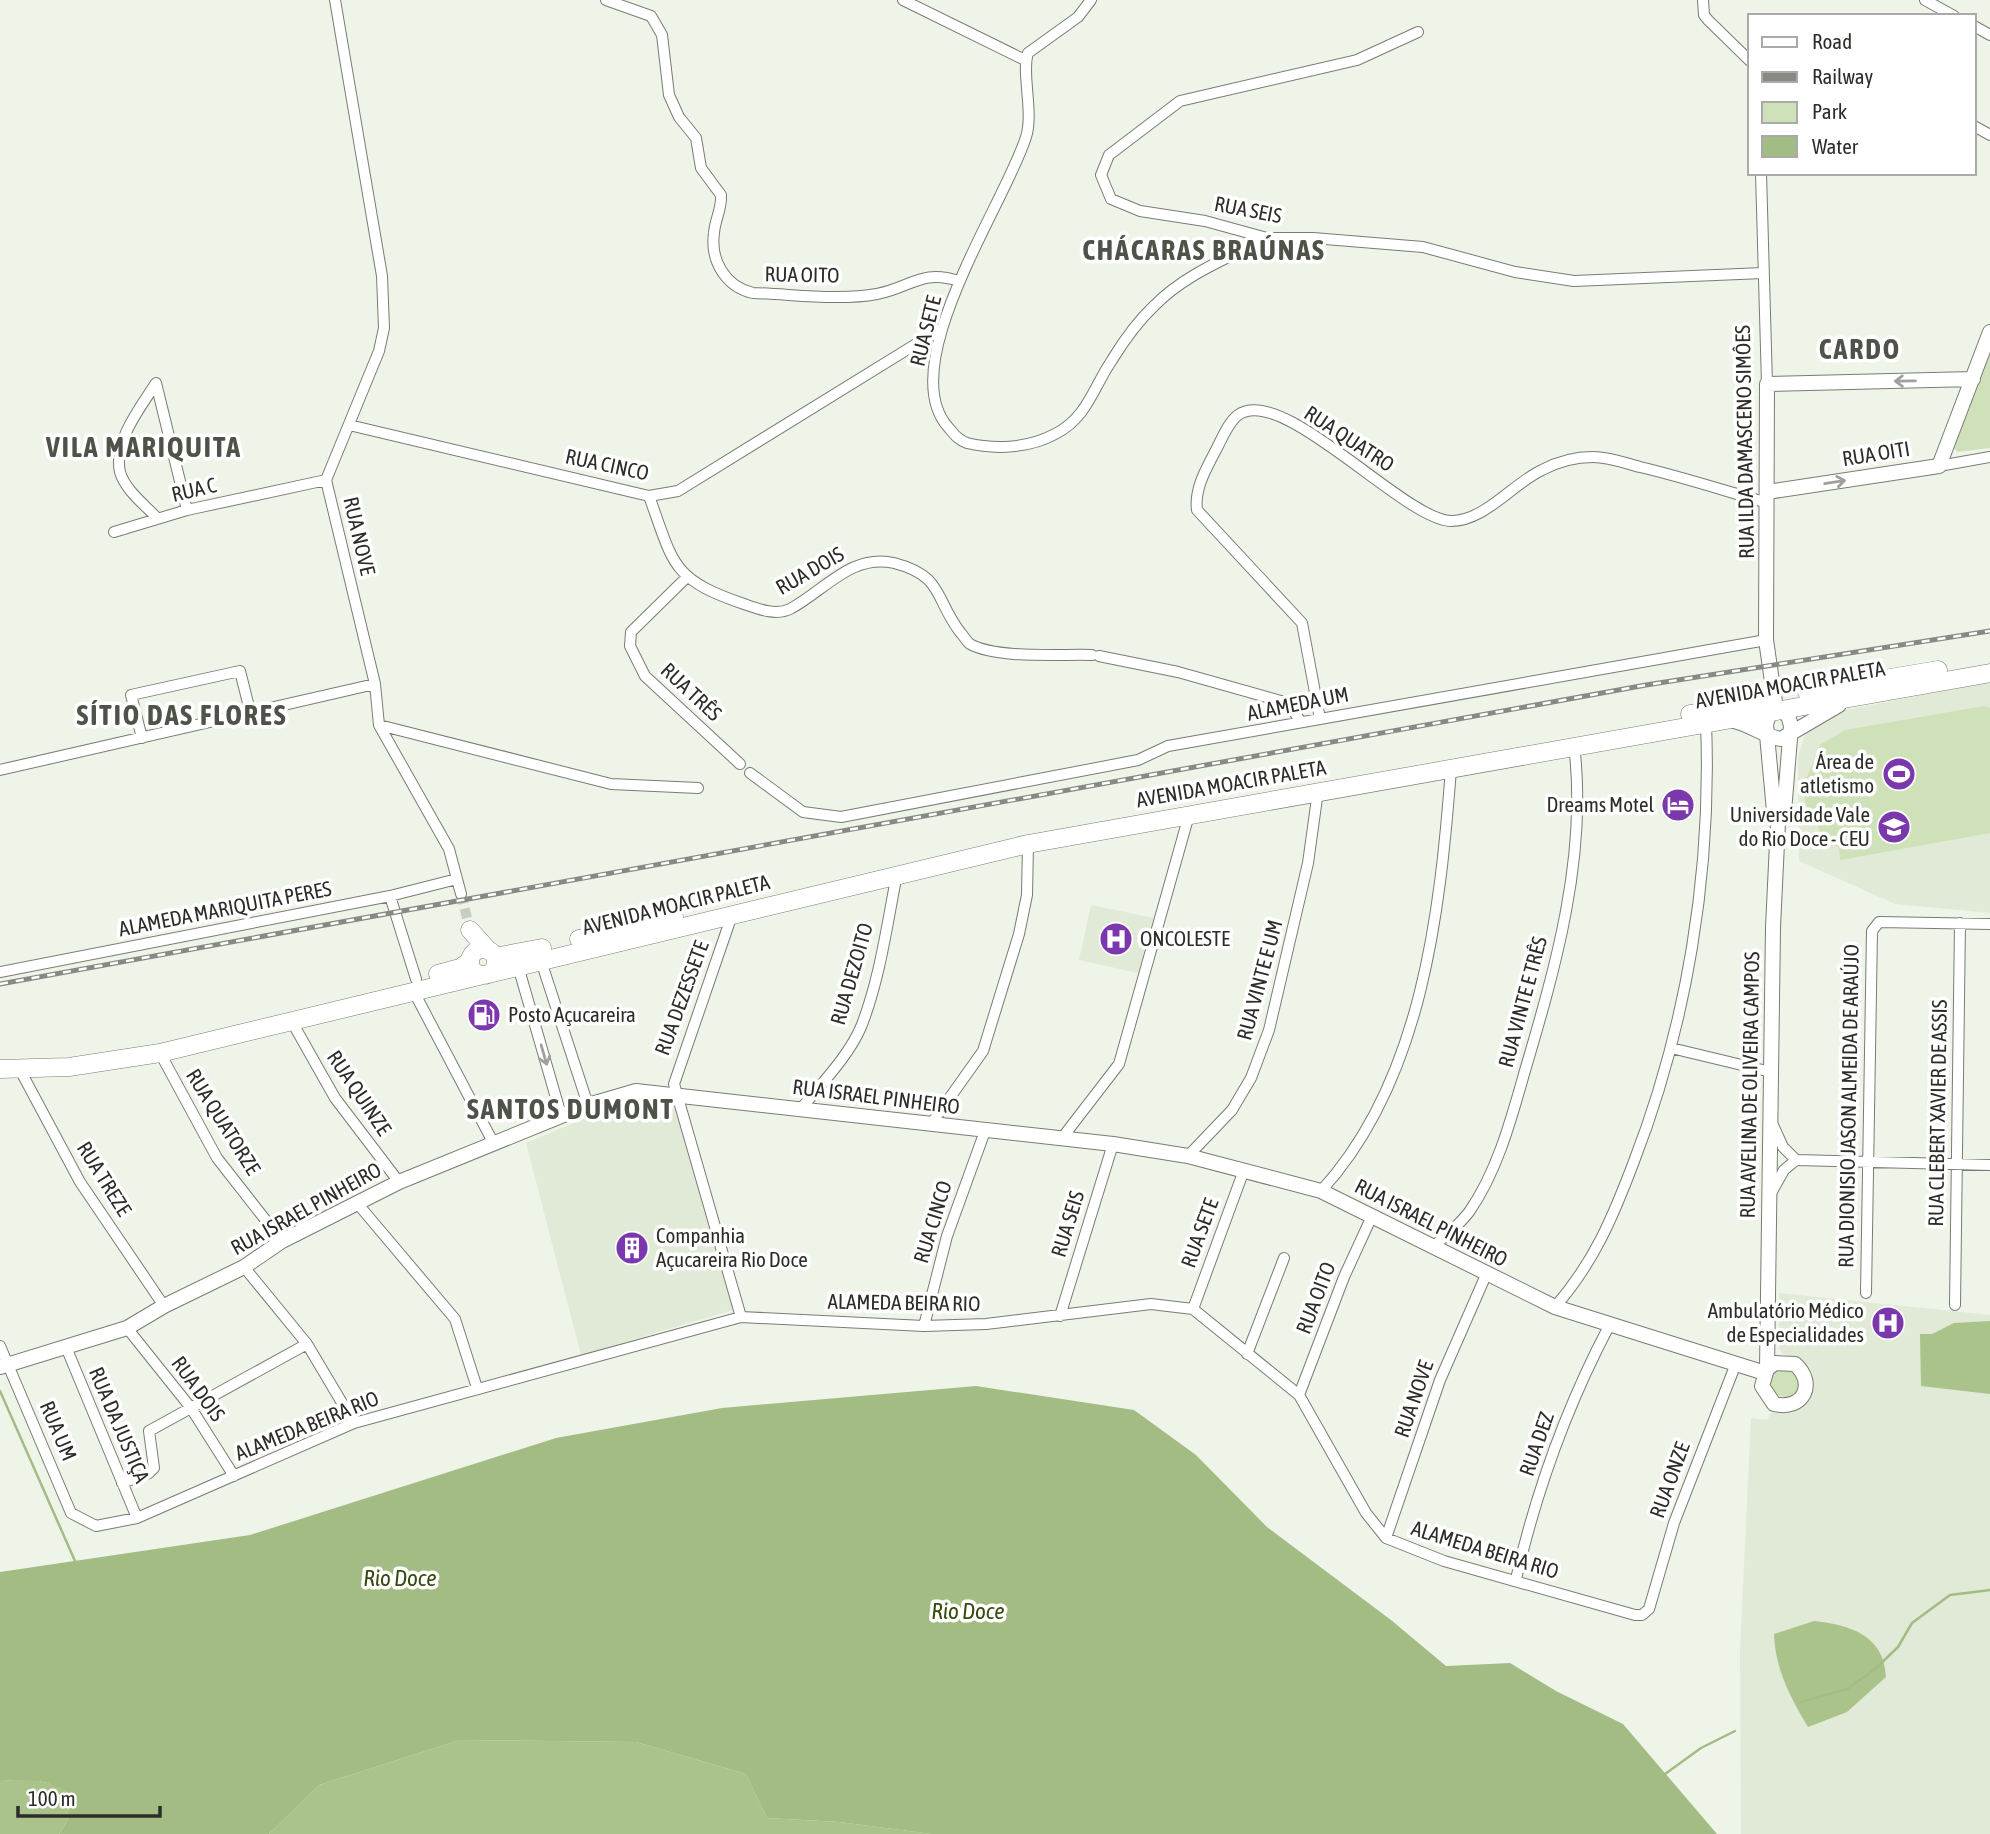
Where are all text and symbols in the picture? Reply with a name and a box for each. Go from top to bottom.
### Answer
legend [1748,14,1976,175]
text: Road [1812,29,1852,53]
text: Railway [1812,64,1874,88]
text: Park [1812,99,1847,123]
text: Water [1812,134,1859,158]
street label: RUA SEIS [1213,191,1284,227]
district label: CHÁCARAS BRAÚNAS [1082,234,1326,266]
street label: RUA OITO [764,261,840,287]
street label: RUA SETE [905,293,945,369]
street label: RUA ILDA DAMASCENO SIMÔES [1730,325,1758,559]
district label: CARDO [1819,333,1901,365]
one-way arrow [1893,374,1916,387]
street label: RUA QUATRO [1300,400,1399,476]
district label: VILA MARIQUITA [45,431,242,463]
street label: RUA OITI [1840,436,1911,470]
street label: RUA CINCO [563,443,651,485]
street label: RUA C [169,472,219,506]
one-way arrow [1823,475,1846,488]
street label: RUA NOVE [339,494,381,577]
street label: RUA DOIS [771,541,848,599]
street label: AVENIDA MOACIR PALETA [1693,655,1887,713]
street label: RUA TRÊS [657,657,727,725]
street label: ALAMEDA UM [1245,681,1351,725]
district label: SÍTIO DAS FLORES [76,699,288,731]
place label: Área de atletismo [1800,749,1874,797]
street label: AVENIDA MOACIR PALETA [1134,754,1328,812]
sports icon: Área de atletismo [1880,755,1918,793]
hotel icon: Dreams Motel [1659,786,1697,824]
place label: Dreams Motel [1546,792,1654,816]
place label: Universidade Vale do Rio Doce - CEU [1730,802,1870,850]
school or university icon: Universidade Vale do Rio Doce - CEU [1875,808,1913,846]
street label: AVENIDA MOACIR PALETA [580,869,773,939]
street label: ALAMEDA MARIQUITA PERES [117,876,333,940]
street label: RUA VINTE E UM [1231,917,1287,1042]
street label: RUA DEZOITO [825,920,877,1027]
hospital icon: ONCOLESTE [1097,920,1135,958]
place label: ONCOLESTE [1140,926,1230,950]
street label: RUA VINTE E TRÊS [1493,934,1551,1070]
street label: RUA DEZESSETE [649,937,713,1058]
street label: RUA DIONISIO JASON ALMEIDA DE ARAÚJO [1833,944,1863,1268]
street label: RUA AVELINA DE OLIVEIRA CAMPOS [1735,951,1763,1219]
fuel station icon: Posto Açucareira [465,996,503,1034]
street label: RUA CLEBERT XAVIER DE ASSIS [1923,999,1951,1227]
place label: Posto Açucareira [508,1002,636,1026]
one-way arrow [538,1044,551,1066]
street label: RUA QUINZE [323,1046,397,1139]
street label: RUA QUATORZE [182,1064,266,1179]
street label: RUA ISRAEL PINHEIRO [791,1074,961,1118]
district label: SANTOS DUMONT [467,1093,675,1125]
street label: RUA TREZE [73,1137,137,1220]
street label: RUA ISRAEL PINHEIRO [226,1157,385,1259]
street label: RUA ISRAEL PINHEIRO [1351,1173,1512,1271]
street label: RUA CINCO [908,1178,956,1266]
street label: RUA SEIS [1046,1188,1089,1260]
street label: RUA SETE [1175,1195,1223,1271]
place label: Companhia Açucareira Rio Doce [656,1223,808,1271]
building icon: Companhia Açucareira Rio Doce [613,1229,651,1267]
street label: RUA OITO [1290,1258,1340,1337]
street label: ALAMEDA BEIRA RIO [827,1289,981,1315]
place label: Ambulatório Médico de Especialidades [1708,1298,1864,1346]
hospital icon: Ambulatório Médico de Especialidades [1869,1304,1907,1342]
street label: RUA DOIS [167,1351,230,1426]
street label: RUA NOVE [1389,1357,1437,1440]
street label: RUA DA JUSTIÇA [85,1363,155,1487]
street label: ALAMEDA BEIRA RIO [231,1385,382,1465]
street label: RUA UM [36,1397,82,1464]
street label: RUA DEZ [1514,1408,1558,1479]
street label: RUA ONZE [1644,1438,1694,1521]
street label: ALAMEDA BEIRA RIO [1409,1515,1562,1583]
water label: Rio Doce [363,1565,437,1591]
water label: Rio Doce [931,1598,1005,1624]
scale bar [18,1774,159,1818]
text: 100 m [28,1786,76,1810]

